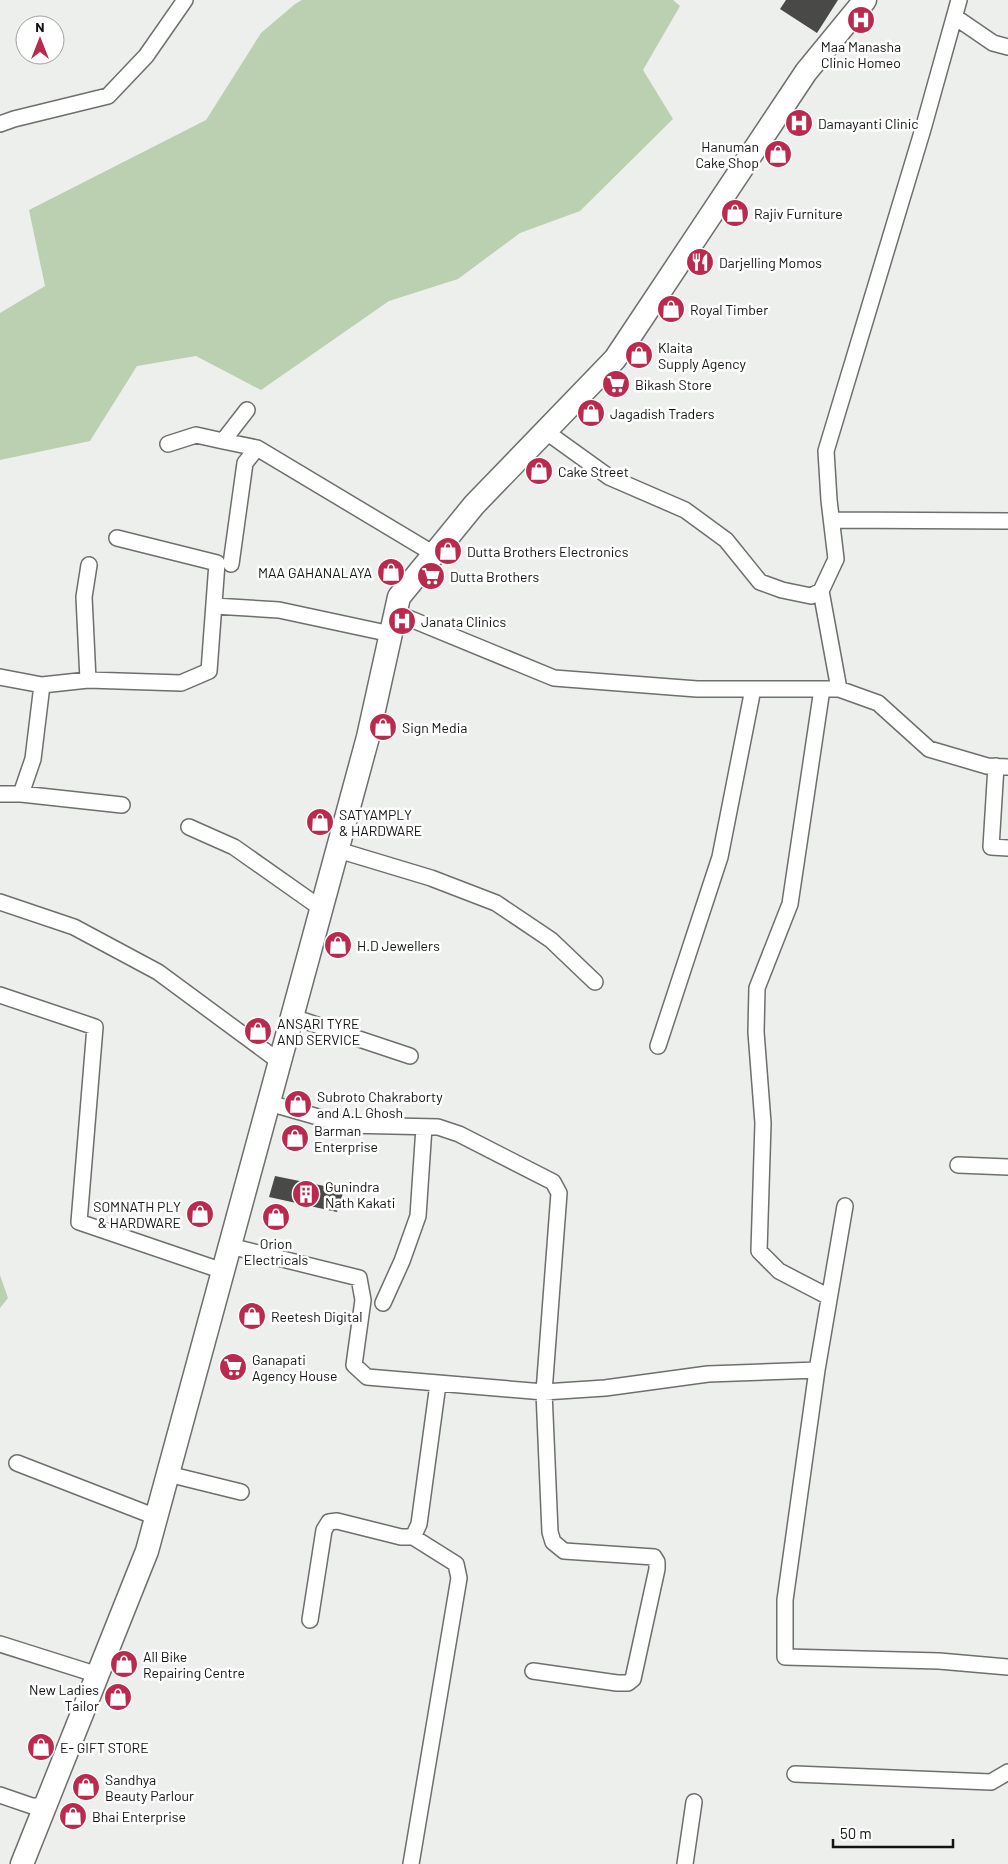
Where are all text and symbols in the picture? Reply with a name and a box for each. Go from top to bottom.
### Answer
hospital icon: Maa Manasha Clinic Homeo [846,5,876,35]
north arrow [15,15,65,65]
text: N [35,18,45,35]
place label: Maa Manasha Clinic Homeo [821,38,901,71]
hospital icon: Damayanti Clinic [784,108,814,138]
place label: Damayanti Clinic [818,115,919,132]
place label: Hanuman Cake Shop [695,138,759,171]
shop icon: Hanuman Cake Shop [763,139,793,169]
shop icon: Rajiv Furniture [720,198,750,228]
place label: Rajiv Furniture [754,205,843,222]
restaurant icon: Darjelling Momos [685,247,715,277]
place label: Darjelling Momos [719,254,822,271]
shop icon: Royal Timber [656,294,686,324]
place label: Royal Timber [690,301,768,318]
place label: Klaita Supply Agency [658,339,746,372]
shop icon: Klaita Supply Agency [624,340,654,370]
supermarket icon: Bikash Store [601,369,631,399]
place label: Bikash Store [635,376,712,393]
shop icon: Jagadish Traders [576,398,606,428]
place label: Jagadish Traders [610,405,715,422]
shop icon: Cake Street [524,456,554,486]
place label: Cake Street [558,463,629,480]
shop icon: Dutta Brothers Electronics [433,536,463,566]
place label: Dutta Brothers Electronics [467,543,629,560]
shop icon: MAA GAHANALAYA [376,557,406,587]
supermarket icon: Dutta Brothers [416,561,446,591]
place label: MAA GAHANALAYA [258,564,372,581]
place label: Dutta Brothers [450,568,540,585]
hospital icon: Janata Clinics [387,606,417,636]
place label: Janata Clinics [421,613,507,630]
shop icon: Sign Media [368,712,398,742]
place label: Sign Media [402,719,467,736]
place label: SATYAMPLY & HARDWARE [339,806,422,839]
shop icon: SATYAMPLY & HARDWARE [305,807,335,837]
shop icon: H.D Jewellers [323,930,353,960]
place label: H.D Jewellers [357,937,440,954]
place label: ANSARI TYRE AND SERVICE [277,1015,360,1048]
shop icon: ANSARI TYRE AND SERVICE [243,1016,273,1046]
place label: Subroto Chakraborty and A.L Ghosh [317,1088,443,1121]
shop icon: Subroto Chakraborty and A.L Ghosh [283,1089,313,1119]
place label: Barman Enterprise [314,1122,378,1155]
shop icon: Barman Enterprise [280,1123,310,1153]
place label: Gunindra Nath Kakati [325,1178,395,1211]
building icon: Gunindra Nath Kakati [291,1179,321,1209]
place label: SOMNATH PLY & HARDWARE [93,1198,181,1231]
shop icon: SOMNATH PLY & HARDWARE [185,1199,215,1229]
shop icon: Orion Electricals [261,1202,291,1232]
place label: Orion Electricals [244,1235,309,1268]
shop icon: Reetesh Digital [237,1301,267,1331]
place label: Reetesh Digital [271,1308,362,1325]
place label: Ganapati Agency House [252,1351,338,1384]
supermarket icon: Ganapati Agency House [218,1352,248,1382]
place label: All Bike Repairing Centre [143,1648,245,1681]
shop icon: All Bike Repairing Centre [109,1649,139,1679]
place label: New Ladies Tailor [29,1681,99,1714]
shop icon: New Ladies Tailor [103,1682,133,1712]
shop icon: E- GIFT STORE [26,1732,56,1762]
place label: E- GIFT STORE [60,1739,149,1756]
place label: Sandhya Beauty Parlour [105,1771,194,1804]
shop icon: Sandhya Beauty Parlour [71,1772,101,1802]
shop icon: Bhai Enterprise [58,1801,88,1831]
place label: Bhai Enterprise [92,1808,186,1825]
scale bar [833,1816,953,1848]
text: 50 m [840,1824,872,1842]

